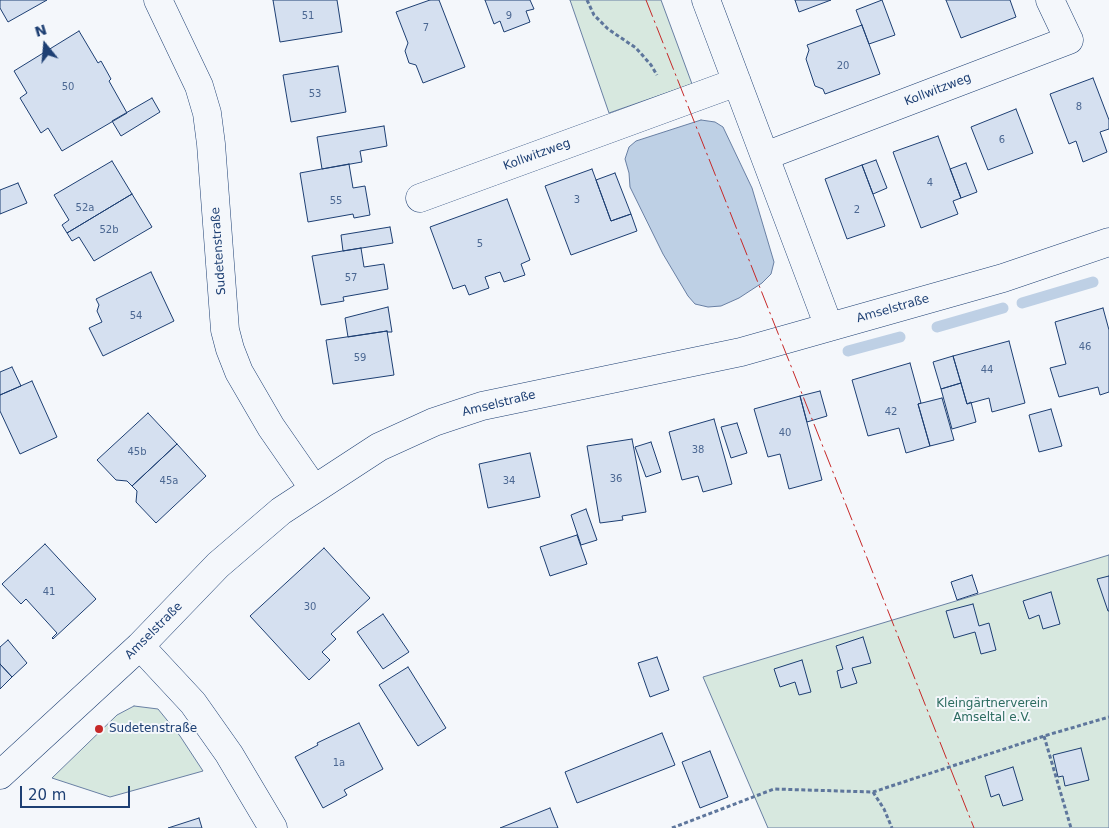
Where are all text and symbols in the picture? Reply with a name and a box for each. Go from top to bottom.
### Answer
house number: 51 [302,10,314,22]
house number: 9 [506,10,512,22]
north arrow [20,20,70,70]
text: N [33,21,49,40]
house number: 7 [423,22,429,34]
house number: 20 [837,60,849,72]
street label: Kollwitzweg [903,71,973,109]
house number: 50 [62,81,74,93]
house number: 53 [309,88,321,100]
house number: 8 [1076,101,1082,113]
house number: 6 [999,134,1005,146]
street label: Kollwitzweg [502,136,572,174]
house number: 4 [927,177,933,189]
house number: 3 [574,194,580,206]
house number: 55 [330,195,342,207]
house number: 52a [76,202,94,214]
house number: 2 [854,204,860,216]
street label: Sudetenstraße [209,207,229,295]
house number: 52b [99,224,119,236]
house number: 5 [477,238,483,250]
house number: 57 [345,272,357,284]
street label: Amselstraße [855,292,931,326]
house number: 54 [130,310,142,322]
house number: 46 [1079,341,1091,353]
house number: 59 [354,352,366,364]
house number: 44 [981,364,993,376]
street label: Amselstraße [461,388,537,420]
house number: 42 [885,406,897,418]
house number: 40 [779,427,791,439]
house number: 38 [692,444,704,456]
house number: 45b [127,446,147,458]
house number: 36 [610,473,622,485]
house number: 45a [160,475,178,487]
house number: 34 [503,475,515,487]
house number: 41 [43,586,55,598]
street label: Amselstraße [122,599,186,663]
house number: 30 [304,601,316,613]
park label: Kleingärtnerverein Amseltal e.V. [936,697,1048,725]
place label: Sudetenstraße [109,722,197,736]
marker: Sudetenstraße [93,723,105,735]
house number: 1a [333,757,345,769]
scale bar [22,776,132,808]
text: 20 m [28,786,66,804]

